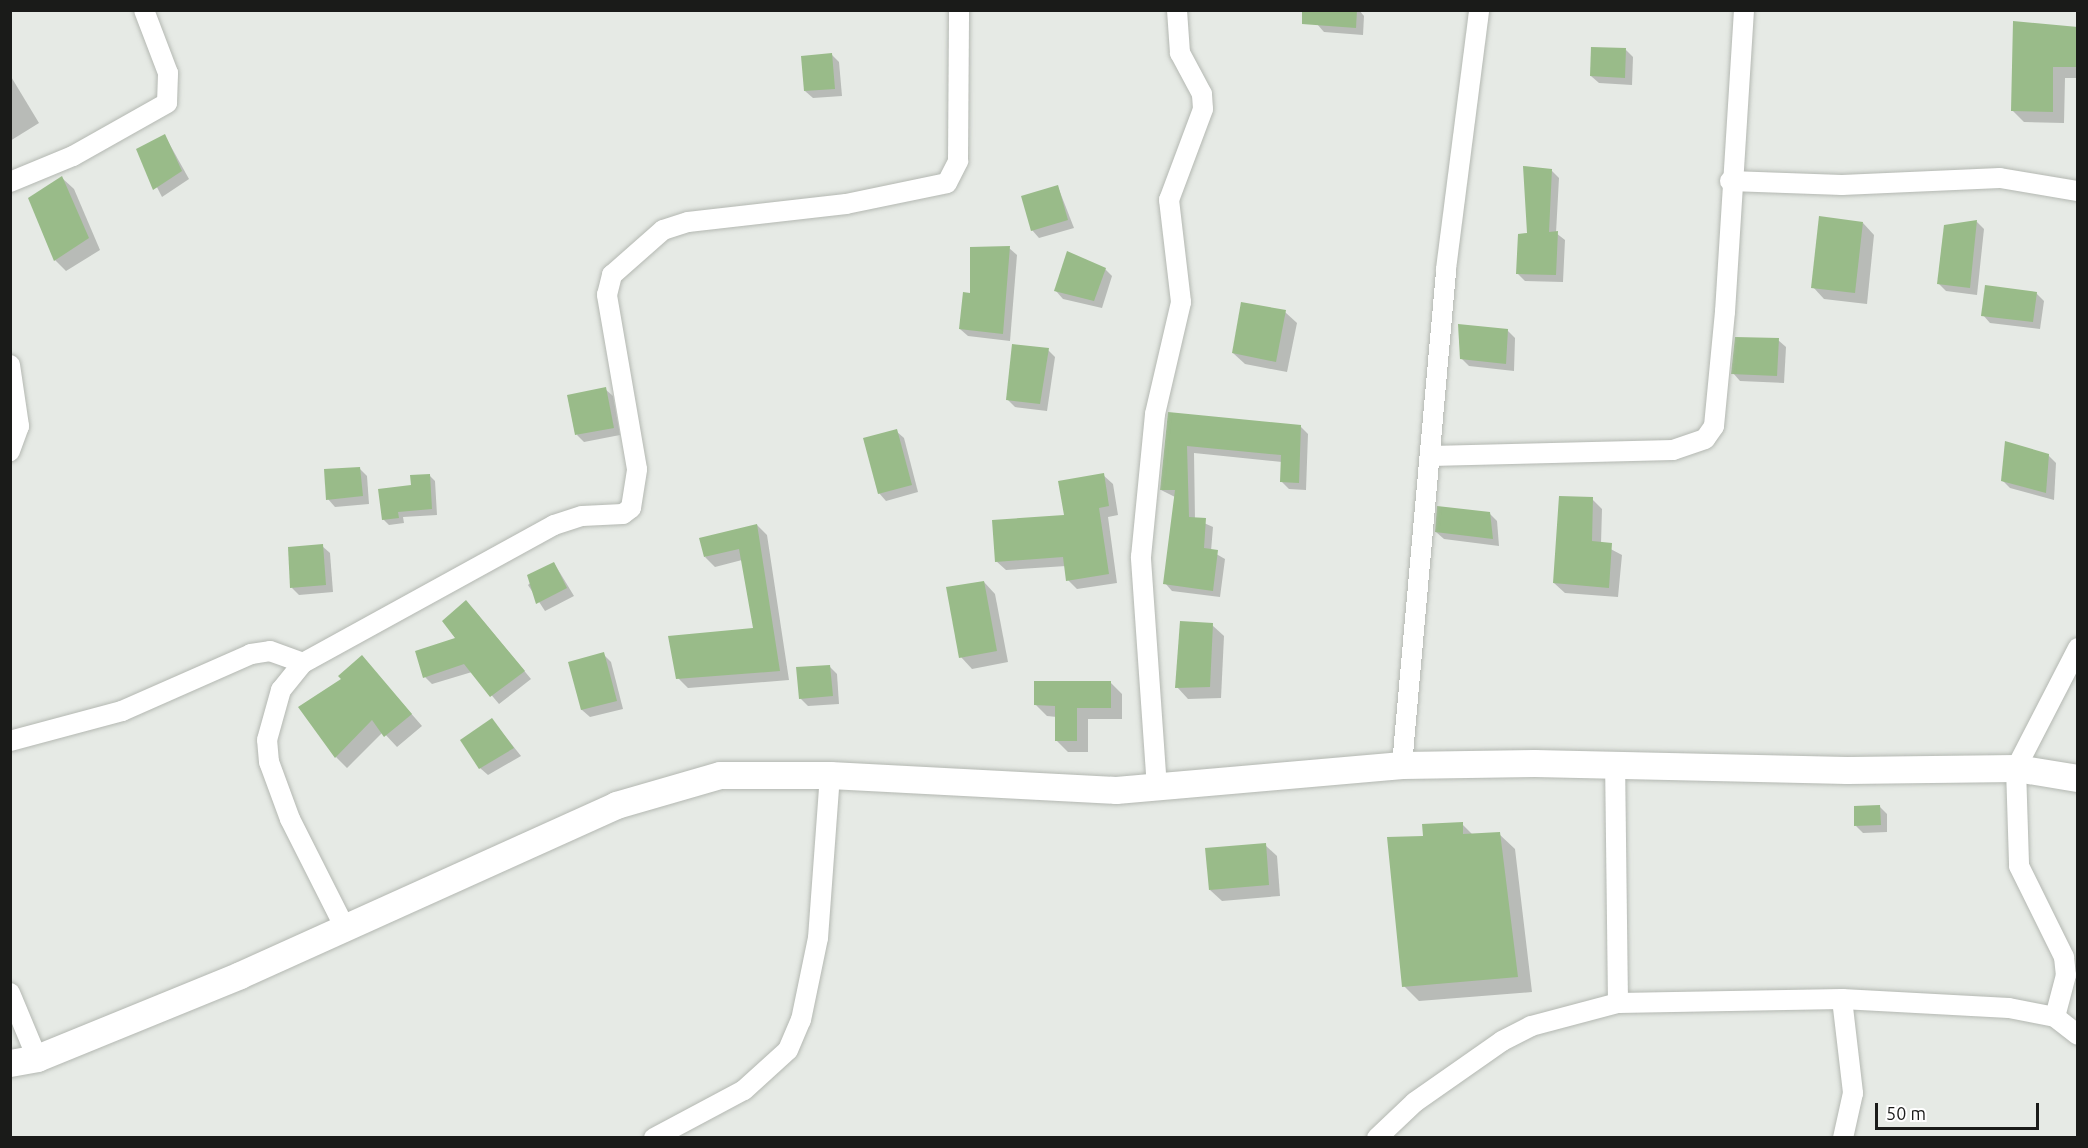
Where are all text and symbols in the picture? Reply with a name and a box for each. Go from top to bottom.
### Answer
scale bar [1878,1091,2042,1129]
text: 50 m [1886,1103,1926,1123]

